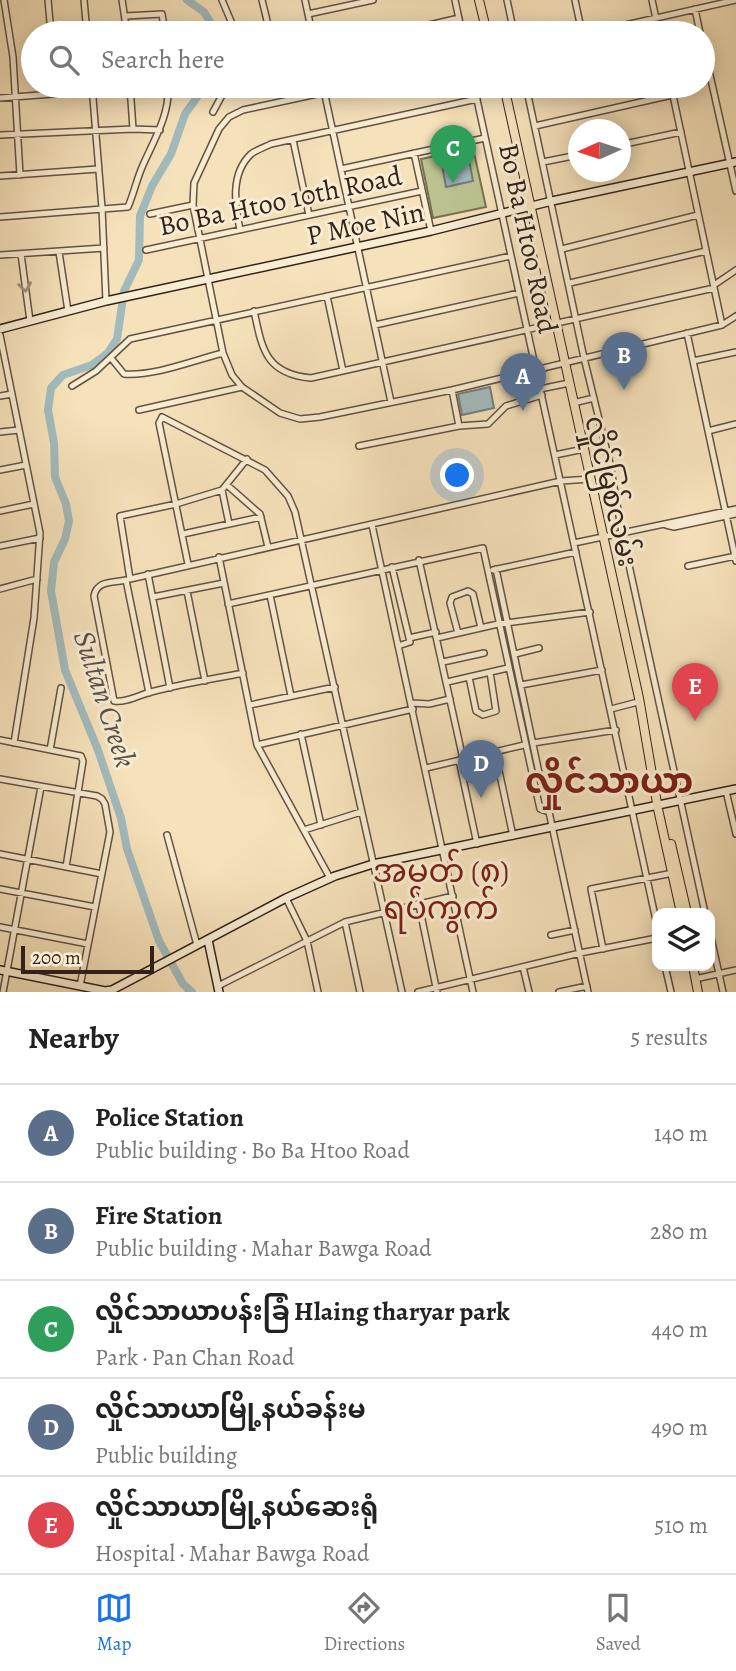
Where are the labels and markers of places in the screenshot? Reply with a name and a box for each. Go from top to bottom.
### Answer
pin: C [430,125,476,183]
pin: B [601,332,647,390]
pin: A [500,353,546,411]
pin: E [672,663,718,721]
pin: D [458,740,504,798]

